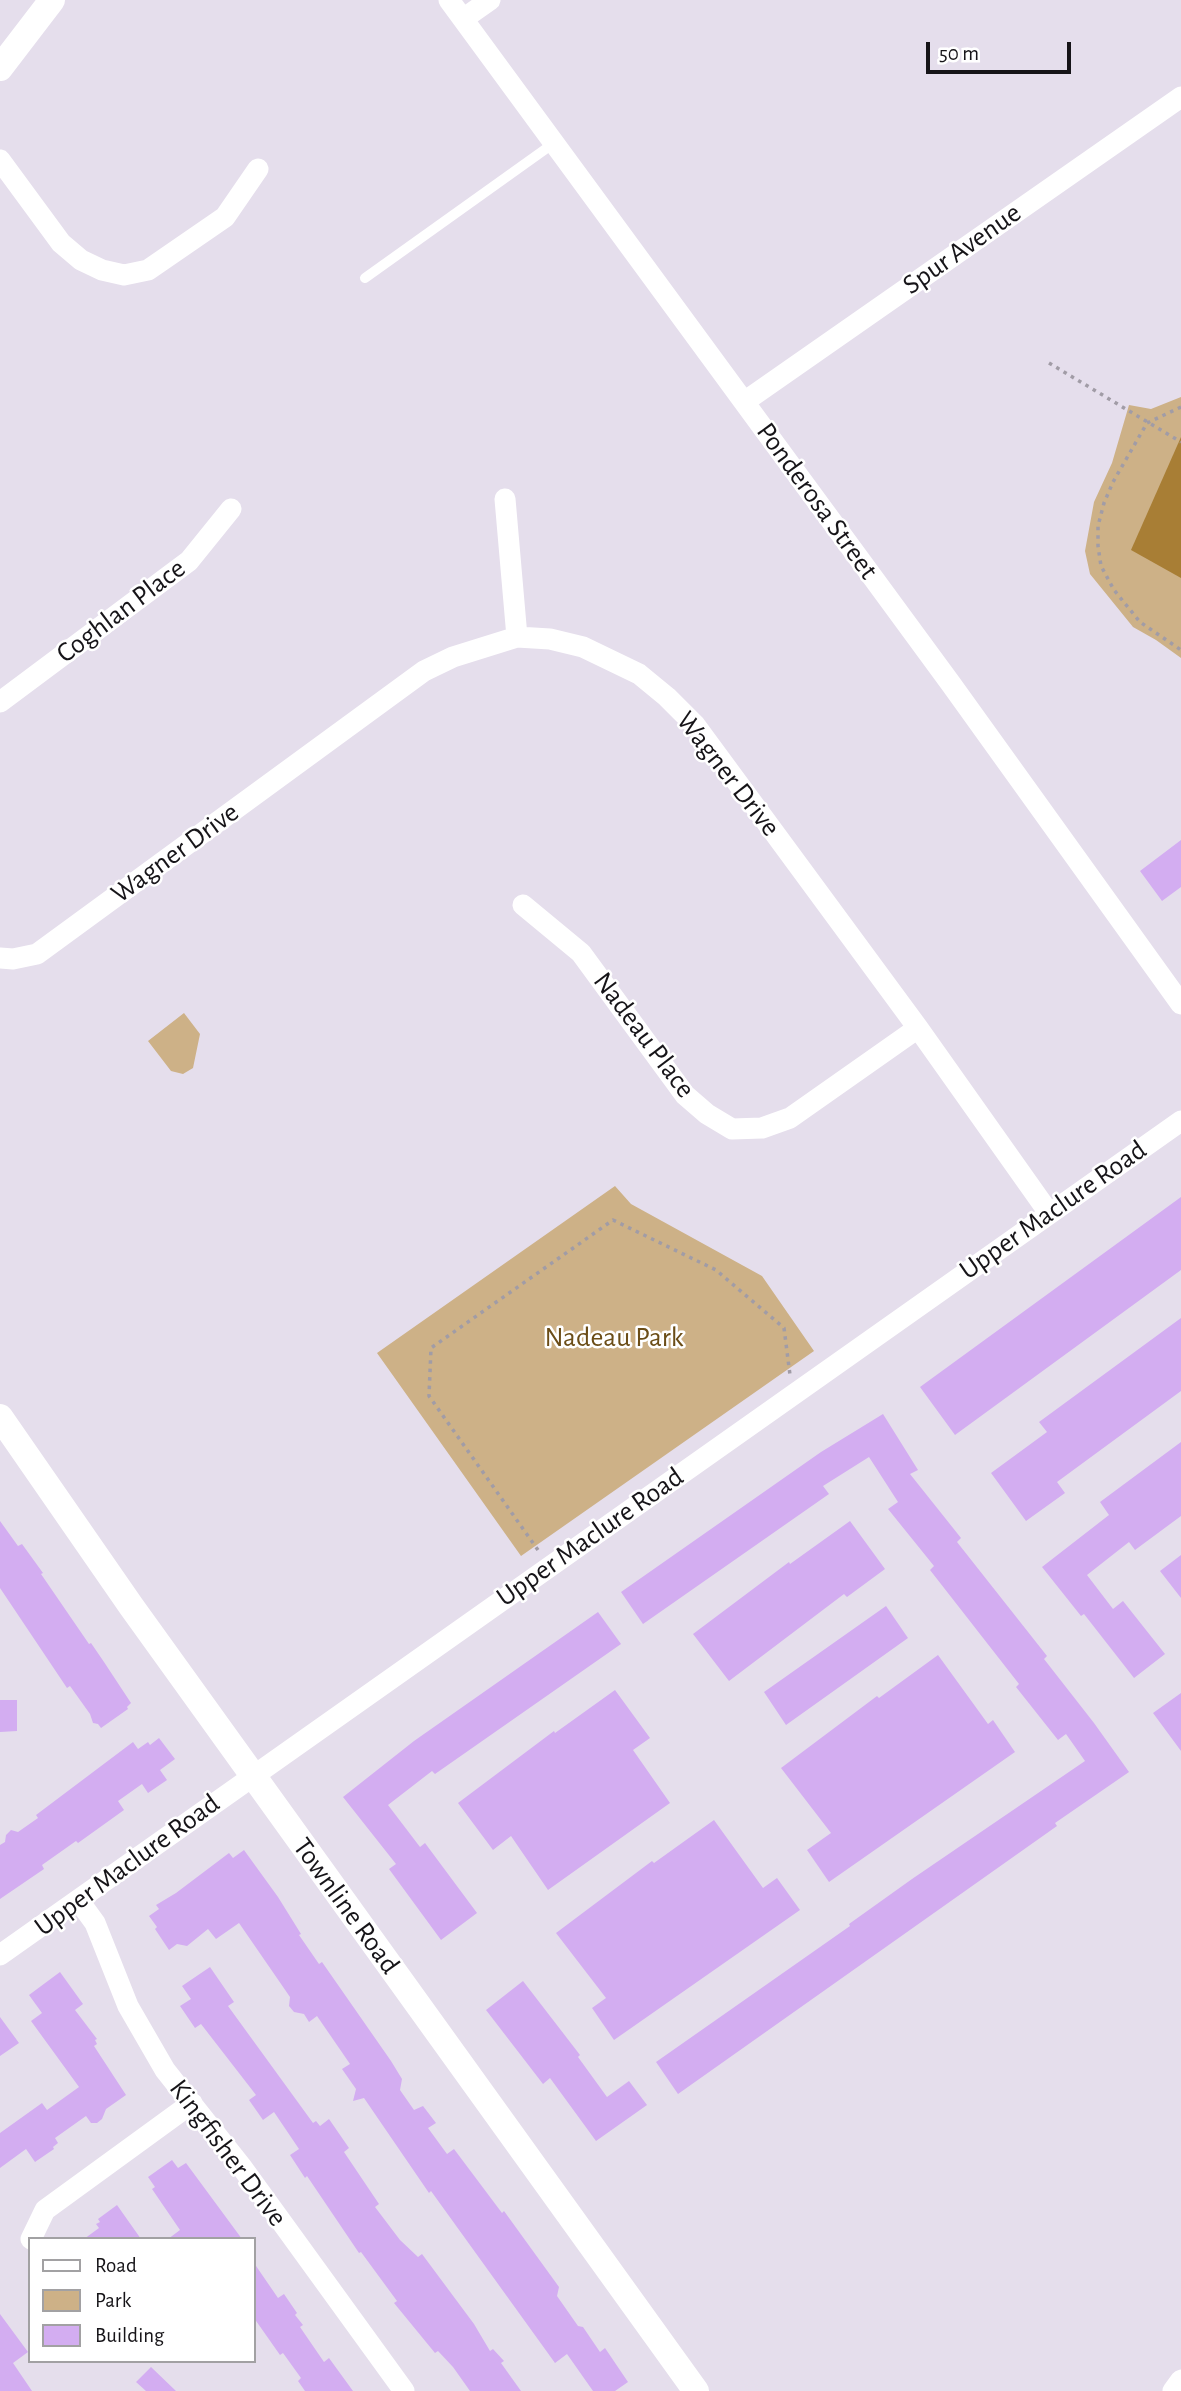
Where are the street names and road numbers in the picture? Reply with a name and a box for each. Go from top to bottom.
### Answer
street label: Spur Avenue [896,196,1028,302]
street label: Ponderosa Street [749,416,885,586]
street label: Coghlan Place [50,552,192,670]
street label: Wagner Drive [669,705,787,843]
street label: Wagner Drive [105,796,245,910]
street label: Nadeau Place [586,965,702,1105]
street label: Upper Maclure Road [953,1133,1153,1287]
street label: Upper Maclure Road [490,1460,690,1614]
street label: Upper Maclure Road [28,1787,226,1943]
street label: Townline Road [285,1831,407,1981]
street label: Kingfisher Drive [162,2073,294,2233]

